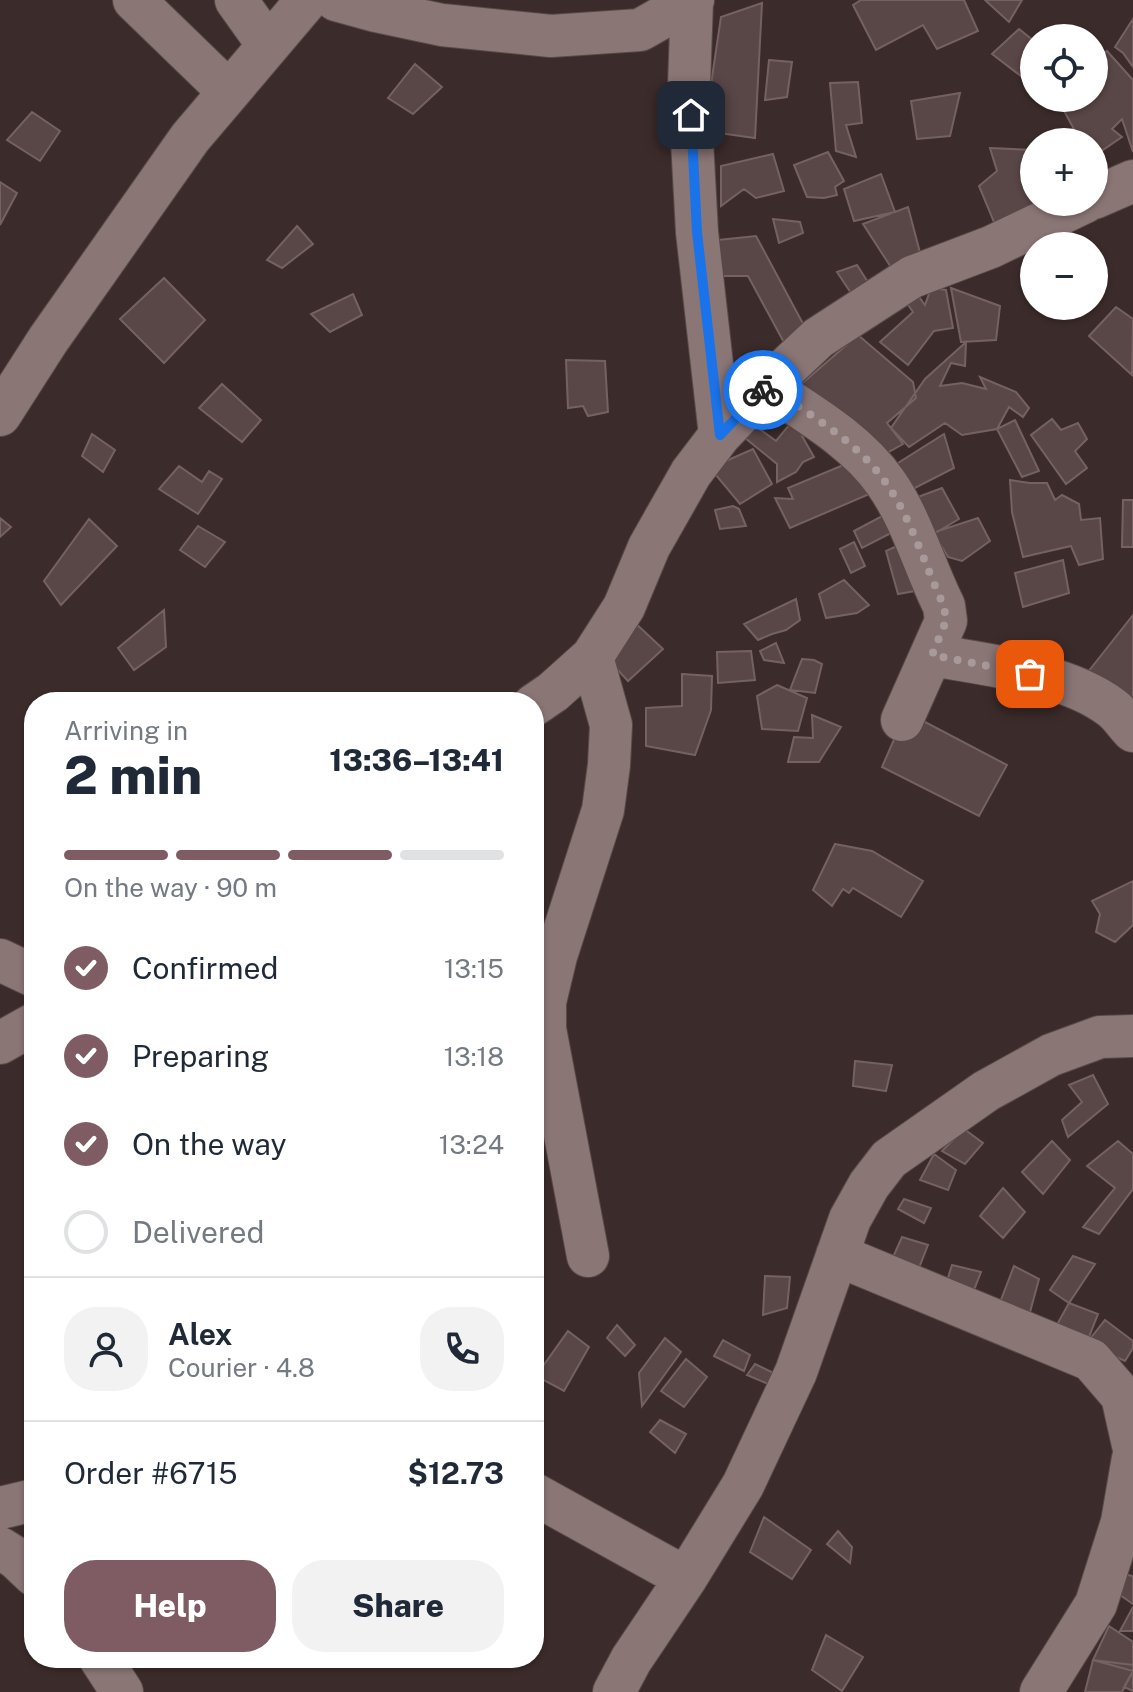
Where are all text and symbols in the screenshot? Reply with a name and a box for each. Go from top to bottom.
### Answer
map controls [1020,24,1108,320]
button: locate [1020,24,1108,112]
pin [657,81,725,149]
icon: home [669,93,713,137]
button: + [1020,128,1108,216]
button: − [1020,232,1108,320]
courier [723,350,803,430]
icon: bike [741,368,785,412]
pin [996,640,1064,708]
icon: bag [1008,652,1052,696]
text: Arriving in [64,715,188,746]
text: 13:36–13:41 [329,742,504,778]
text: 2 min [64,745,202,806]
text: On the way · 90 m [64,872,277,903]
icon: check [64,946,108,990]
text: Confirmed [132,950,278,986]
text: 13:15 [444,953,504,984]
icon: check [64,1034,108,1078]
text: Preparing [132,1038,269,1074]
text: 13:18 [444,1041,504,1072]
icon: check [64,1122,108,1166]
text: On the way [132,1126,286,1162]
text: 13:24 [439,1129,504,1160]
text: Delivered [132,1214,264,1250]
button: person [64,1307,148,1391]
button: phone [420,1307,504,1391]
text: Alex [168,1316,232,1352]
text: Courier · 4.8 [168,1352,315,1383]
text: Order #6715 [64,1455,237,1491]
text: $12.73 [408,1455,504,1491]
button: Help [64,1560,276,1652]
button: Share [292,1560,504,1652]

